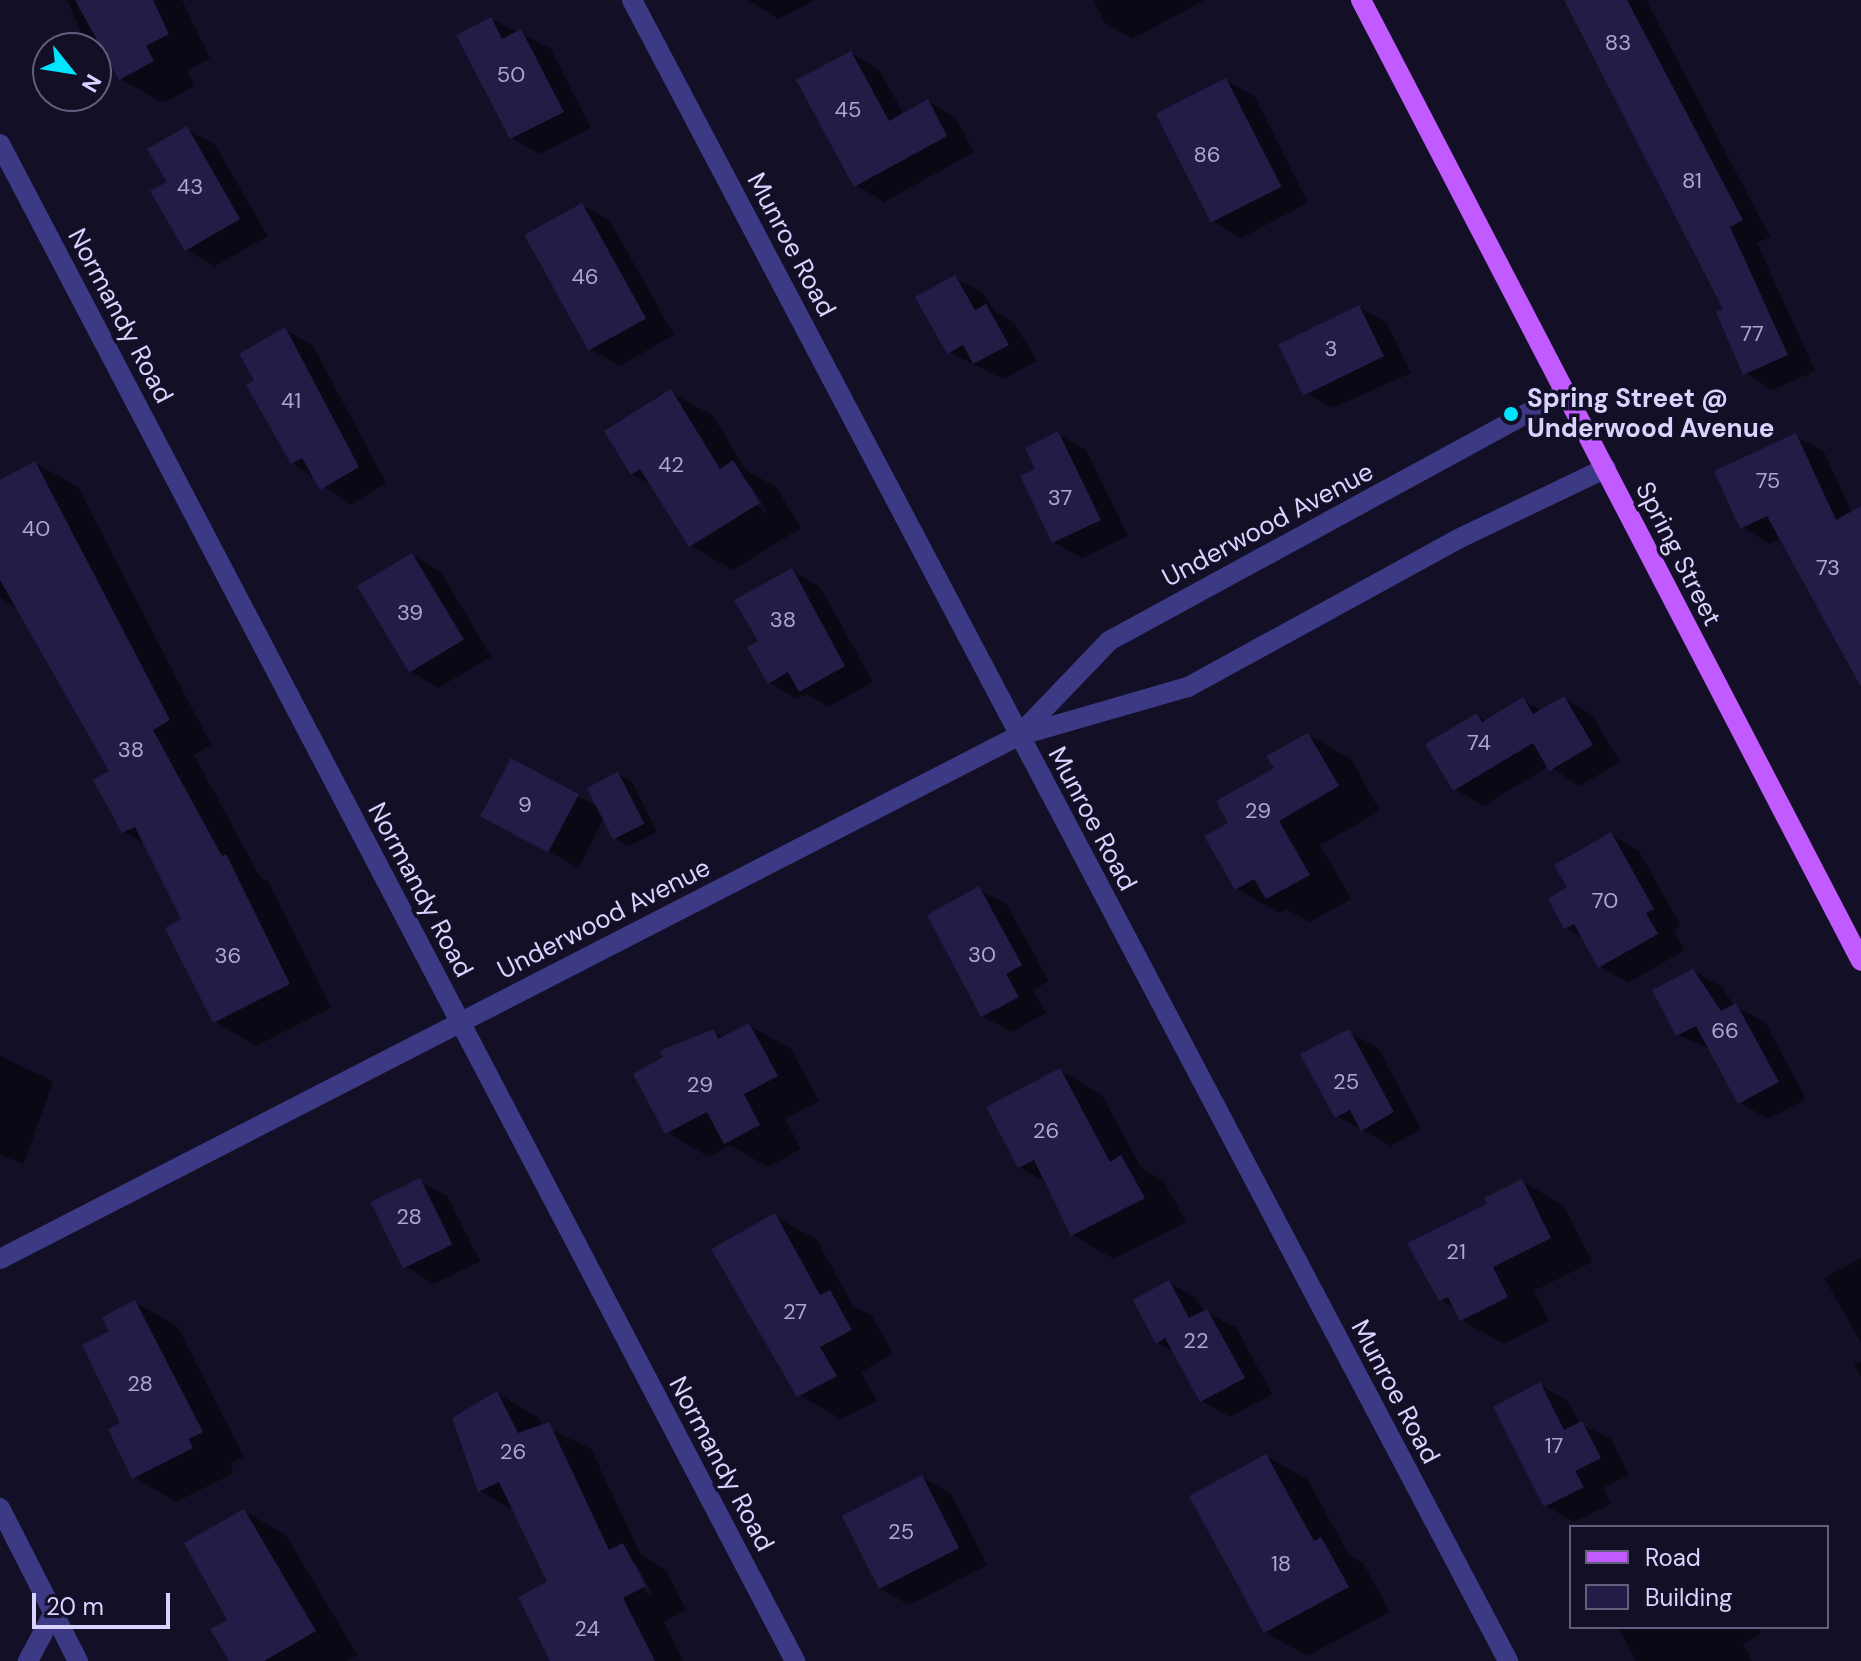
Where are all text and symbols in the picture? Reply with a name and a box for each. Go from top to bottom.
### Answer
house number: 83 [1605,30,1631,56]
north arrow [32,32,112,112]
house number: 50 [497,62,525,88]
text: N [75,69,108,97]
house number: 45 [835,97,861,123]
house number: 86 [1193,142,1221,168]
street label: Munroe Road [740,168,842,322]
house number: 81 [1682,168,1702,194]
house number: 43 [177,174,203,200]
street label: Normandy Road [61,223,179,409]
house number: 46 [571,264,599,290]
house number: 77 [1740,321,1764,347]
house number: 3 [1324,336,1338,362]
place label: Spring Street @ Underwood Avenue [1527,383,1774,444]
house number: 41 [281,388,301,414]
marker: Spring Street @ Underwood Avenue [1502,405,1520,423]
house number: 42 [658,452,684,478]
street label: Underwood Avenue [1157,456,1379,594]
house number: 75 [1756,468,1780,494]
street label: Spring Street [1628,477,1728,631]
house number: 37 [1048,485,1072,511]
house number: 40 [22,516,50,542]
house number: 73 [1816,555,1840,581]
house number: 39 [397,600,423,626]
house number: 38 [770,607,796,633]
house number: 74 [1467,730,1491,756]
house number: 38 [118,737,144,763]
street label: Munroe Road [1041,742,1143,896]
house number: 9 [518,792,532,818]
street label: Normandy Road [361,797,479,983]
house number: 29 [1245,798,1271,824]
street label: Underwood Avenue [492,852,716,986]
house number: 70 [1592,888,1618,914]
house number: 30 [968,942,996,968]
house number: 36 [215,943,241,969]
house number: 66 [1711,1018,1739,1044]
house number: 25 [1333,1069,1359,1095]
house number: 29 [687,1072,713,1098]
house number: 26 [1033,1118,1059,1144]
house number: 28 [396,1204,422,1230]
house number: 21 [1446,1239,1466,1265]
house number: 27 [783,1299,807,1325]
street label: Munroe Road [1344,1315,1446,1469]
house number: 22 [1183,1328,1209,1354]
house number: 28 [127,1371,153,1397]
street label: Normandy Road [662,1371,780,1557]
house number: 17 [1545,1433,1563,1459]
house number: 26 [500,1439,526,1465]
house number: 25 [888,1519,914,1545]
legend [1569,1525,1829,1629]
text: Road [1645,1542,1701,1573]
house number: 18 [1271,1551,1291,1577]
scale bar [36,1577,174,1627]
text: Building [1645,1582,1732,1613]
text: 20 m [46,1591,104,1622]
house number: 24 [574,1616,600,1642]

